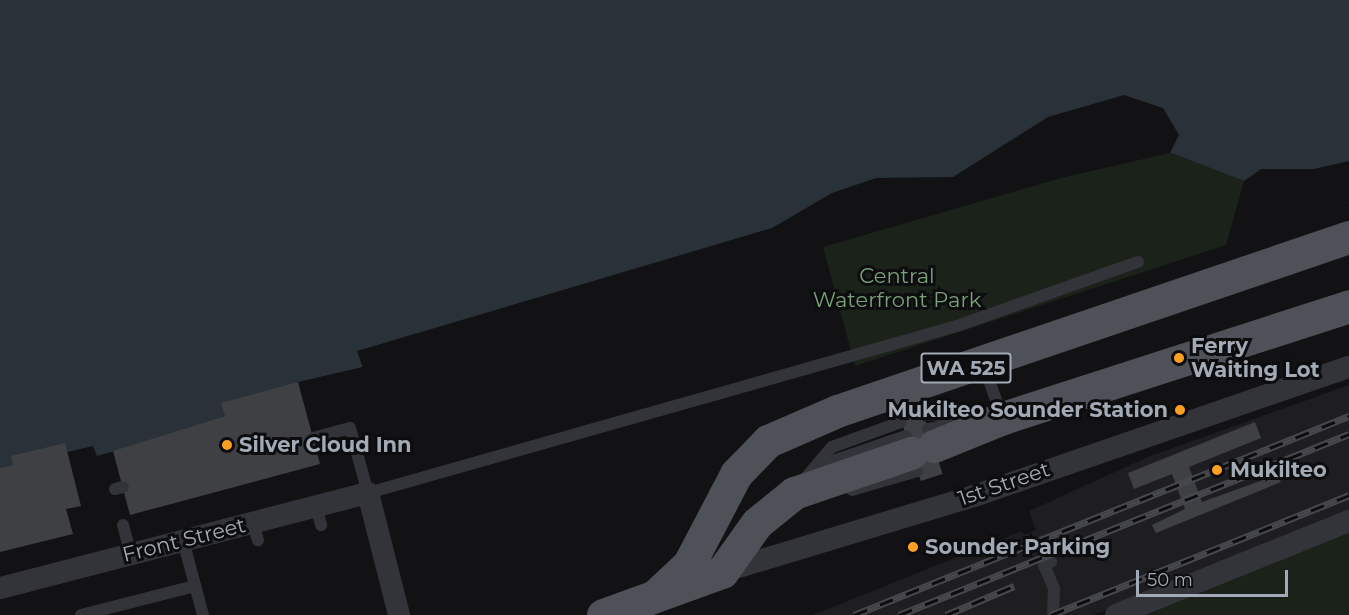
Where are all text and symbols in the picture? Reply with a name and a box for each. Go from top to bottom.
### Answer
park label: Central Waterfront Park [813,263,981,313]
place label: Ferry Waiting Lot [1191,333,1320,383]
road number: WA 525 [920,351,1012,385]
marker: Ferry Waiting Lot [1172,351,1186,365]
place label: Mukilteo Sounder Station [888,397,1168,423]
marker: Mukilteo Sounder Station [1173,403,1187,417]
place label: Silver Cloud Inn [239,432,412,458]
marker: Silver Cloud Inn [220,438,234,452]
street label: 1st Street [955,457,1053,511]
place label: Mukilteo [1230,457,1327,483]
marker: Mukilteo [1208,461,1226,479]
street label: Front Street [120,513,248,567]
place label: Sounder Parking [925,534,1110,560]
marker: Sounder Parking [906,540,920,554]
scale bar [1139,558,1290,596]
text: 50 m [1147,569,1193,591]

